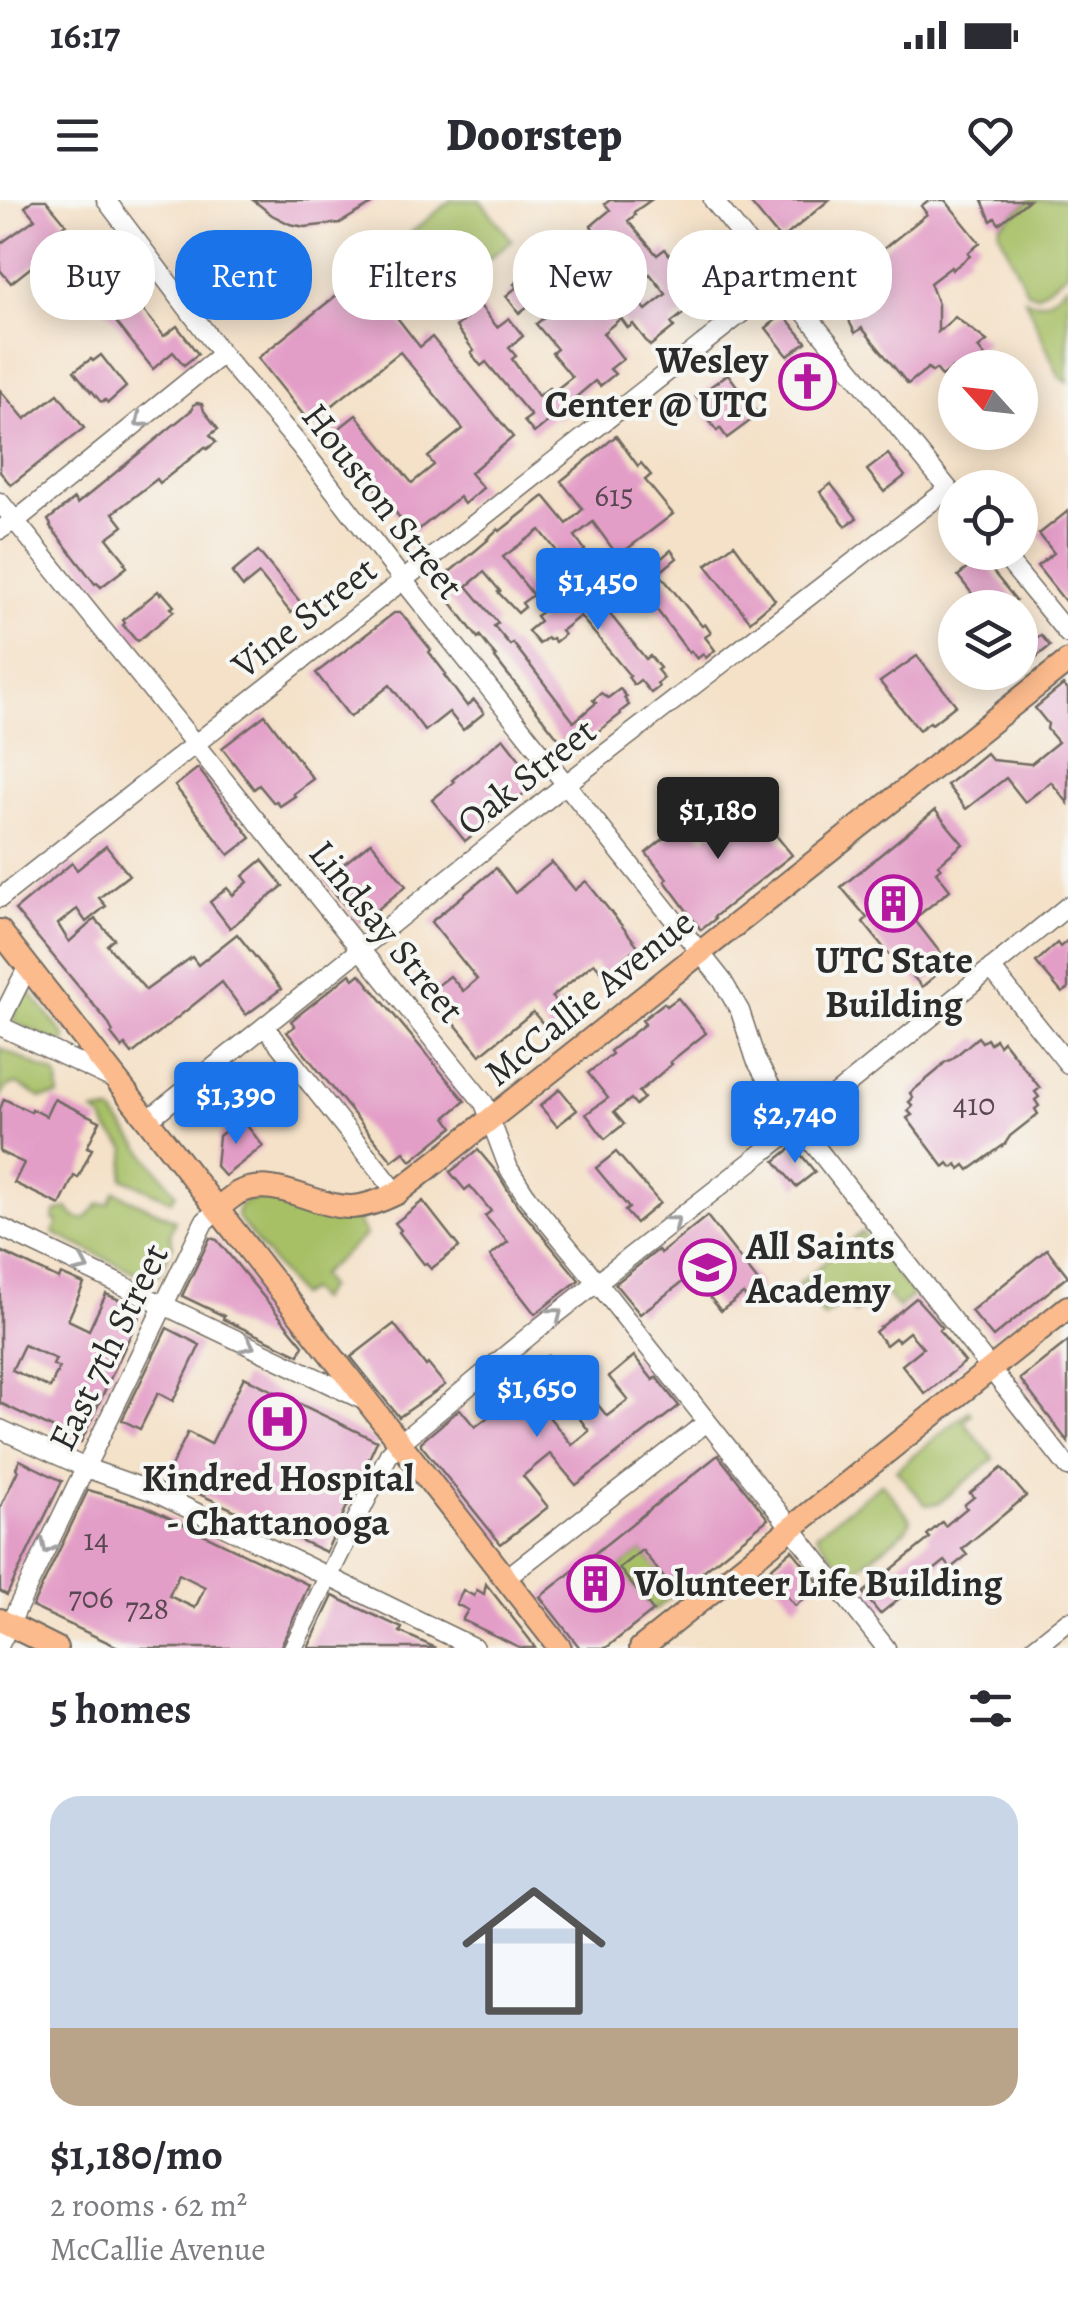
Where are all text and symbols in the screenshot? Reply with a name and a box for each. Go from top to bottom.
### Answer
text: 16:17 [50,9,120,61]
text: Doorstep [446,104,622,166]
icon: menu [50,108,105,163]
icon: heart [963,108,1018,163]
chip: Buy [30,230,155,320]
chip: Rent [175,230,312,320]
chip: Filters [332,230,493,320]
chip: New [513,230,647,320]
chip: Apartment [667,230,892,320]
place label: Wesley Center @ UTC [545,334,769,430]
north arrow [938,350,1038,450]
map controls [938,350,1038,690]
church icon: Wesley Center @ UTC [777,352,837,412]
street label: Houston Street [290,392,476,610]
one-way arrow [135,409,153,427]
button: locate [938,470,1038,570]
house number: 615 [594,473,634,517]
street label: Vine Street [220,544,387,691]
pin: $1,450 [517,548,679,633]
text: $1,450 [558,558,638,602]
button: layers [938,590,1038,690]
street label: Oak Street [445,705,607,847]
pin: $1,180 [637,777,799,862]
text: $1,180 [679,787,757,831]
street label: Lindsay Street [297,829,477,1033]
building icon: UTC State Building [864,873,924,933]
street label: McCallie Avenue [473,896,705,1098]
place label: UTC State Building [815,934,973,1030]
pin: $1,390 [155,1062,317,1147]
text: $1,390 [196,1072,276,1116]
pin: $2,740 [714,1081,876,1166]
house number: 410 [953,1082,995,1126]
text: $2,740 [753,1091,837,1135]
one-way arrow [663,1216,681,1234]
place label: All Saints Academy [745,1220,895,1316]
street label: East 7th Street [35,1235,181,1459]
school or university icon: All Saints Academy [677,1238,737,1298]
one-way arrow [72,1253,90,1273]
one-way arrow [545,1309,563,1326]
one-way arrow [238,1332,256,1352]
pin: $1,650 [456,1355,618,1440]
text: $1,650 [497,1365,577,1409]
hospital icon: Kindred Hospital - Chattanooga [248,1391,308,1451]
place label: Kindred Hospital - Chattanooga [142,1452,414,1548]
house number: 14 [83,1517,109,1561]
one-way arrow [41,1536,61,1554]
building icon: Volunteer Life Building [565,1553,625,1613]
place label: Volunteer Life Building [633,1557,1003,1609]
house number: 706 [68,1575,114,1619]
house number: 728 [125,1586,169,1630]
text: 5 homes [50,1680,191,1737]
icon: filters [963,1681,1018,1736]
icon: home [444,1861,624,2041]
text: $1,180/mo [50,2126,223,2183]
text: 2 rooms · 62 m² [50,2183,247,2227]
text: McCallie Avenue [50,2227,266,2271]

